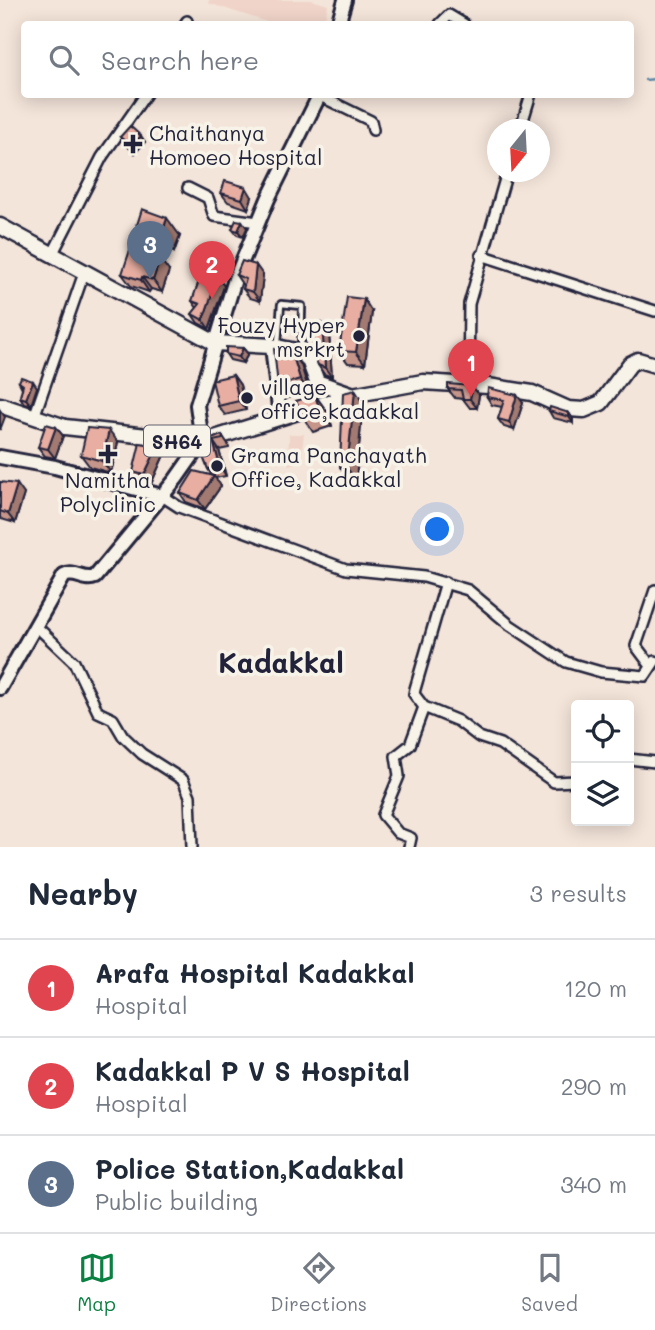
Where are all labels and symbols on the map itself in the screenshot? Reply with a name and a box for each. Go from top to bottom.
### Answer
place label: Chaithanya Homoeo Hospital [149,119,322,170]
north arrow [487,119,550,182]
marker: Chaithanya Homoeo Hospital [123,134,143,154]
pin: 3 [127,221,173,279]
pin: 2 [189,241,235,299]
place label: Fouzy Hyper msrkrt [218,311,345,362]
marker: Fouzy Hyper msrkrt [351,328,367,344]
pin: 1 [448,339,494,397]
place label: village office,kadakkal [261,373,419,424]
marker: village office,kadakkal [239,390,255,406]
road number: SH64 [144,426,210,456]
place label: Grama Panchayath Office, Kadakkal [231,441,427,492]
marker: Namitha Polyclinic [98,444,118,464]
marker: Grama Panchayath Office, Kadakkal [209,458,225,474]
place label: Namitha Polyclinic [60,466,156,517]
your location [420,512,454,546]
district label: Kadakkal [218,644,344,680]

